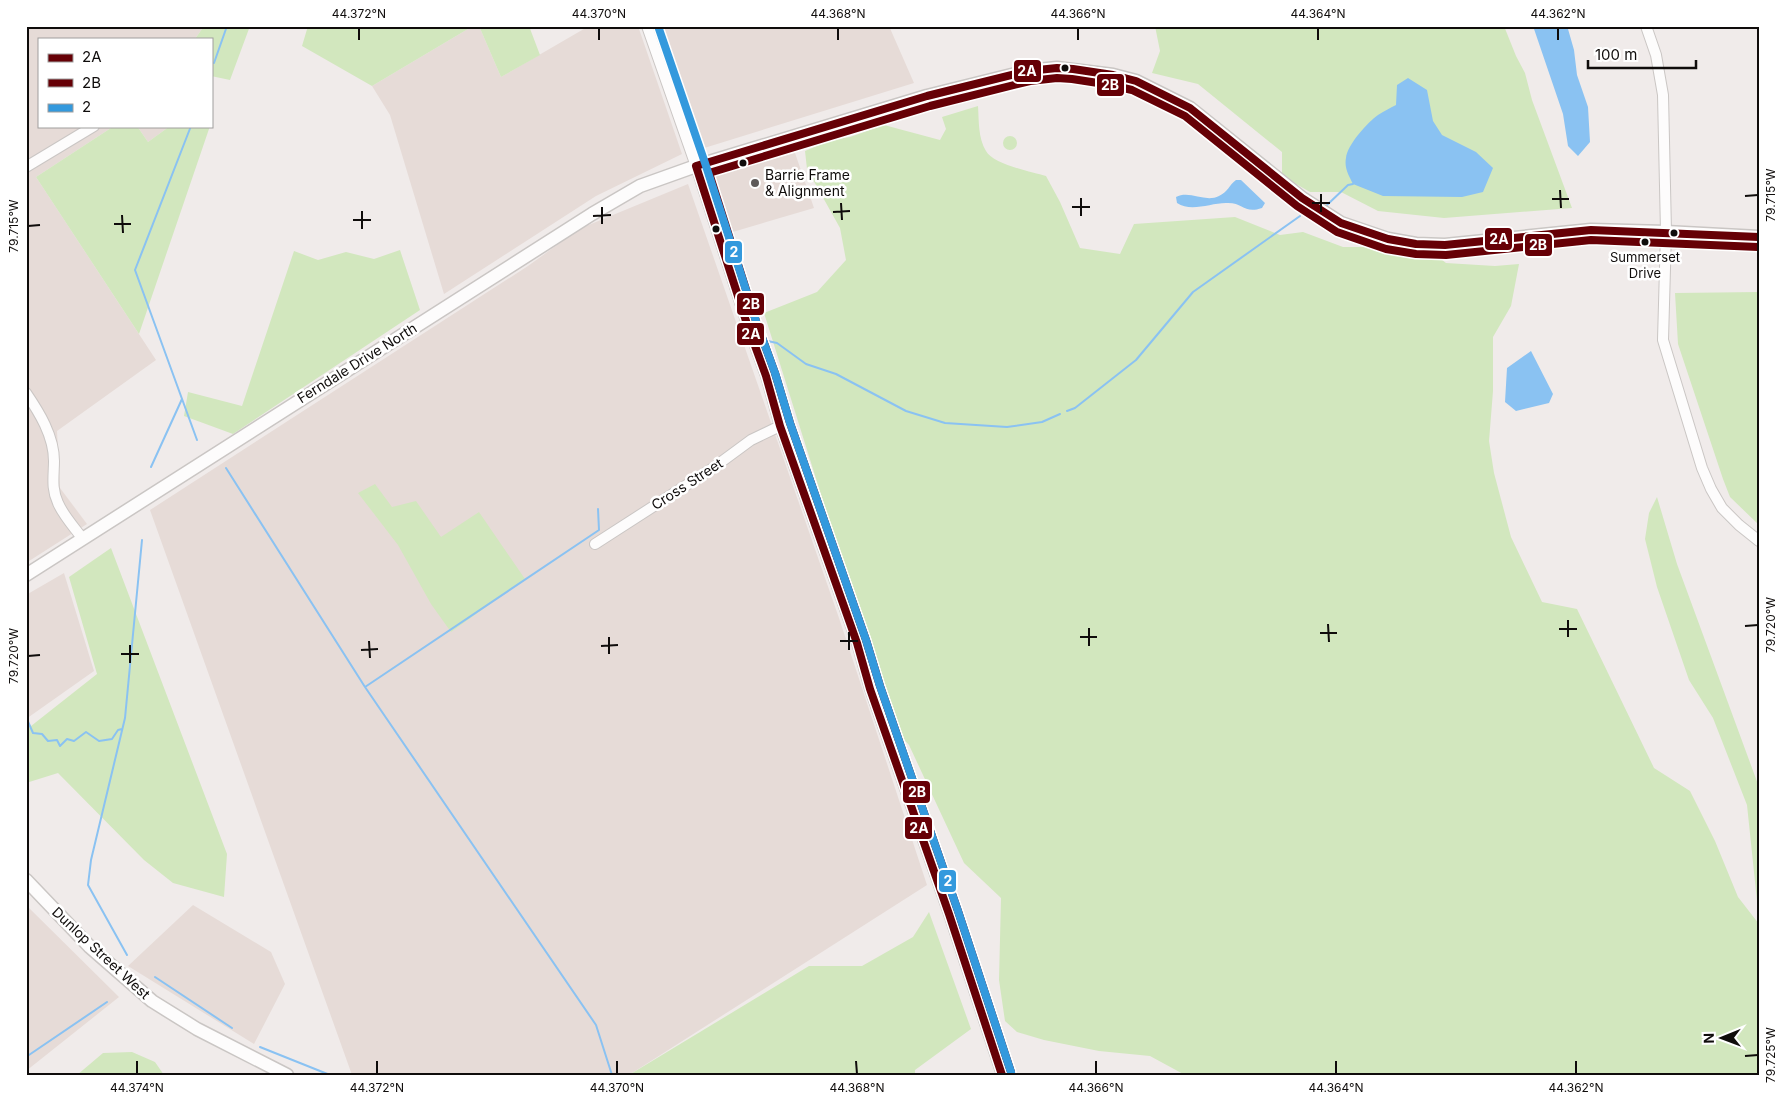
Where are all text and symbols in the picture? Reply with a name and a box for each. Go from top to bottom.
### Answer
text: 44.372°N [332,6,386,21]
text: 44.370°N [572,6,626,21]
text: 44.368°N [811,6,865,21]
text: 44.366°N [1050,6,1106,21]
text: 44.364°N [1290,6,1346,21]
text: 44.362°N [1531,6,1585,21]
legend [38,38,212,128]
scale bar [1588,38,1695,70]
text: 100 m [1595,45,1637,64]
text: 2A [82,47,102,66]
line badge: 2A [1013,59,1042,83]
text: 2A [1017,62,1037,79]
unlabelled marker [1060,63,1070,73]
text: 2B [82,73,101,92]
line badge: 2B [1096,73,1125,97]
text: 2B [1101,76,1119,93]
text: 2 [82,97,91,116]
unlabelled marker [738,158,748,168]
place label: Barrie Frame & Alignment [765,166,850,199]
text: 79.715°W [1763,168,1778,222]
marker: Barrie Frame & Alignment [749,177,761,189]
text: 79.715°W [6,199,21,253]
unlabelled marker [711,224,721,234]
line badge: 2A [1484,227,1513,251]
unlabelled marker [1669,228,1679,238]
text: 2A [1489,230,1509,247]
line badge: 2B [1524,233,1553,257]
text: 2B [1529,236,1547,253]
marker: Summerset Drive [1640,237,1650,247]
line badge: 2 [724,240,743,264]
text: 2 [730,243,739,260]
place label: Summerset Drive [1610,249,1680,281]
line badge: 2B [736,292,765,316]
text: 2B [742,295,760,312]
street label: Ferndale Drive North [294,319,420,406]
line badge: 2A [736,322,765,346]
text: 2A [741,325,761,342]
street label: Cross Street [648,454,726,513]
text: 79.720°W [1763,597,1778,653]
text: 79.720°W [6,628,21,684]
line badge: 2B [902,780,931,804]
text: 2B [908,783,926,800]
line badge: 2A [904,816,933,840]
text: 2A [909,819,929,836]
line badge: 2 [938,869,957,893]
text: 2 [944,872,953,889]
street label: Dunlop Street West [49,903,154,1003]
north arrow [1698,1014,1748,1064]
text: 79.725°W [1763,1027,1778,1083]
text: N [1700,1033,1717,1044]
text: 44.374°N [110,1080,164,1095]
text: 44.372°N [350,1080,404,1095]
text: 44.370°N [590,1080,644,1095]
text: 44.368°N [830,1080,884,1095]
text: 44.366°N [1068,1080,1124,1095]
text: 44.364°N [1308,1080,1364,1095]
text: 44.362°N [1549,1080,1603,1095]

